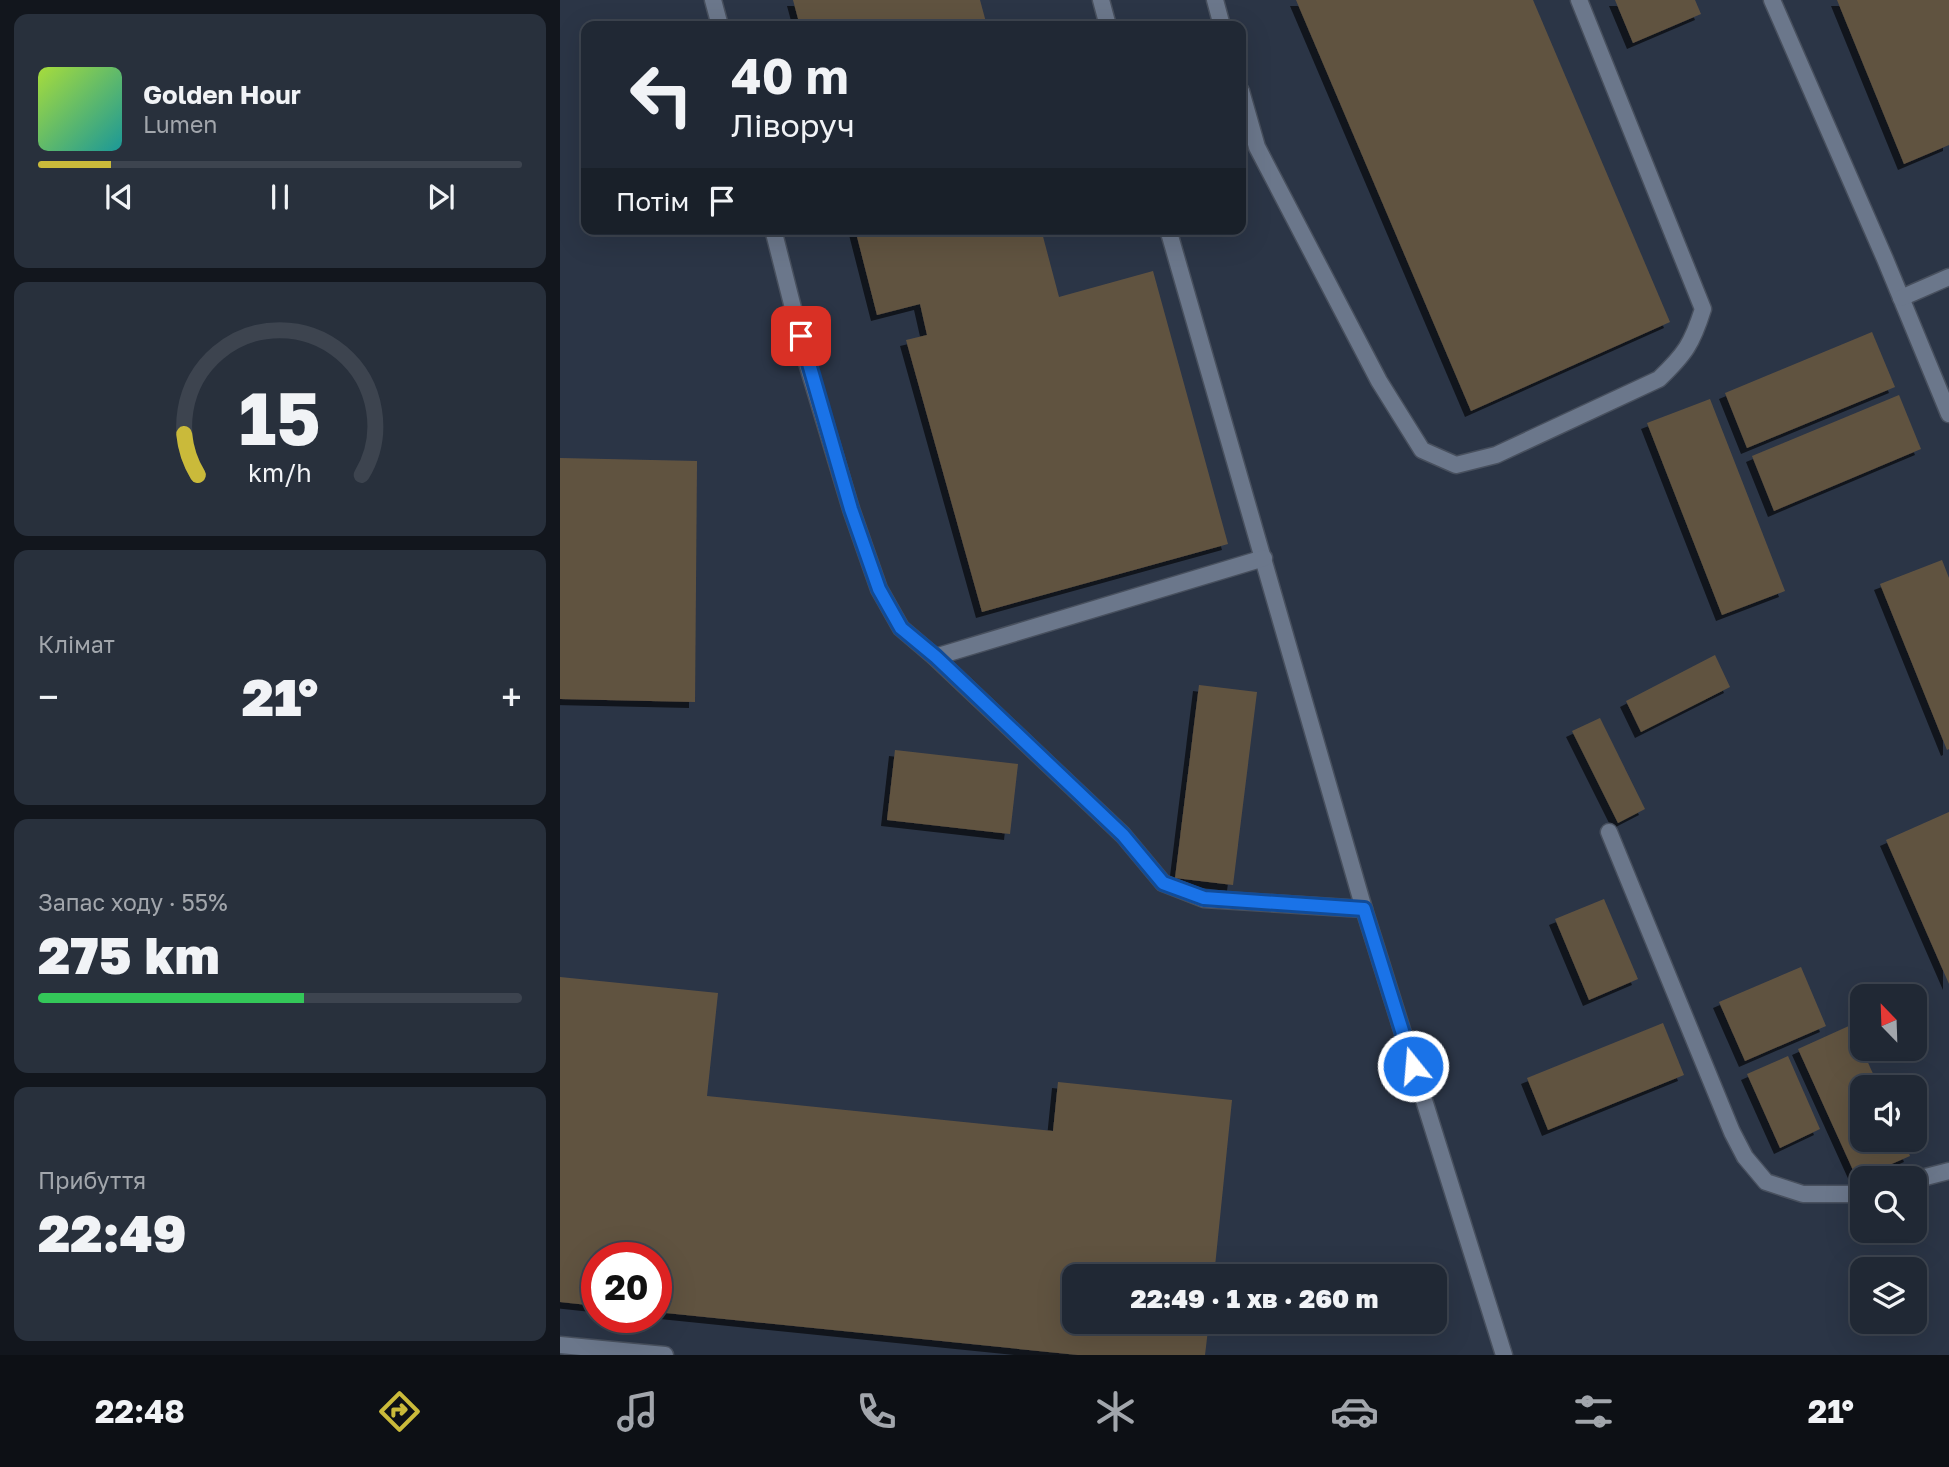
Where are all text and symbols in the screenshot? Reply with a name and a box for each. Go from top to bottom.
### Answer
text: 40 m [731,46,849,105]
icon: left [616,49,707,140]
text: Golden Hour [143,79,301,110]
text: Ліворуч [731,106,855,144]
text: Lumen [143,110,217,138]
icon: previous [100,178,138,216]
icon: pause [261,178,299,216]
icon: next [422,178,460,216]
icon: arrive [703,182,741,220]
text: Потім [616,186,689,217]
pin [771,306,831,366]
icon: arrive [782,317,820,355]
text: 15 [239,375,321,462]
text: km/h [248,457,312,488]
text: Клімат [38,630,115,658]
text: 21° [242,665,318,727]
text: − [38,674,59,719]
text: + [501,674,522,719]
text: Запас ходу · 55% [38,888,228,916]
text: 275 km [38,923,220,985]
north arrow [1850,984,1927,1060]
map controls [1850,984,1927,1334]
position arrow [1376,1029,1450,1103]
button: sound [1850,1075,1927,1152]
text: Прибуття [38,1166,146,1194]
button: search [1850,1166,1927,1243]
text: 22:49 [38,1201,186,1263]
speed limit sign: 20 [581,1242,672,1333]
button: layers [1850,1257,1927,1334]
text: 22:49 · 1 хв · 260 m [1131,1283,1378,1314]
icon: directions [375,1387,424,1436]
icon: music [613,1387,662,1436]
icon: phone [852,1387,901,1436]
icon: climate [1091,1387,1140,1436]
icon: car [1330,1387,1379,1436]
icon: filters [1569,1387,1618,1436]
text: 22:48 [95,1392,185,1430]
text: 21° [1808,1392,1854,1430]

